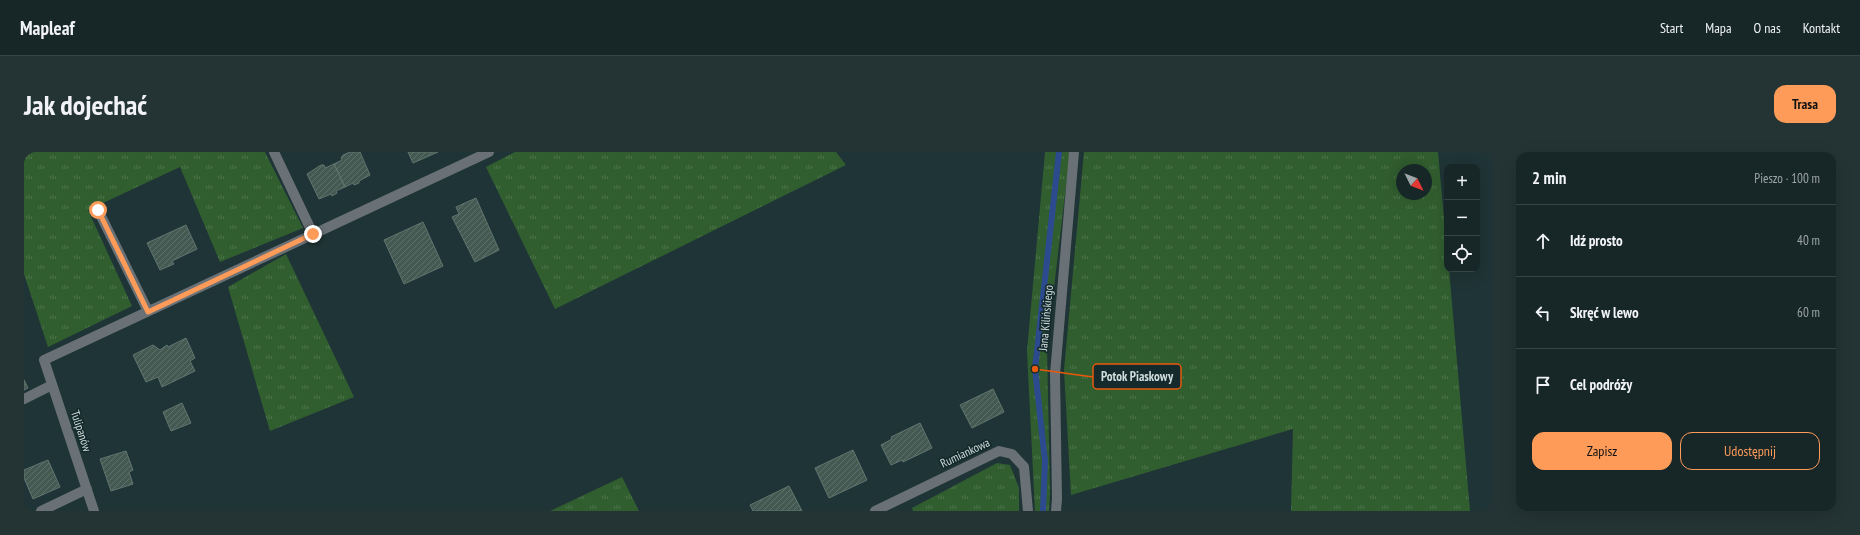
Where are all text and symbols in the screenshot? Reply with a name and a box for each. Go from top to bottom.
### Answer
text: Mapleaf [20,16,75,40]
text: Start [1660,19,1683,37]
text: Mapa [1705,19,1732,37]
text: O nas [1754,19,1781,37]
text: Kontakt [1803,19,1840,37]
button: Trasa [1774,85,1836,123]
text: Jak dojechać [24,86,147,123]
north arrow [1396,164,1432,200]
map controls [1444,164,1480,272]
button: + [1444,164,1480,200]
text: 2 min [1532,167,1566,189]
text: Pieszo · 100 m [1754,170,1820,187]
button: − [1444,200,1480,236]
route start [89,201,107,219]
route end [304,225,322,243]
icon: ahead [1532,230,1554,252]
text: Idź prosto [1570,231,1623,250]
text: 40 m [1797,232,1820,249]
button: locate [1444,236,1480,272]
street label: Jana Kilińskiego [1035,284,1056,353]
icon: left [1532,302,1554,324]
text: Skręć w lewo [1570,303,1639,322]
text: 60 m [1797,304,1820,321]
callout: Potok Piaskowy [1093,364,1181,389]
text: Potok Piaskowy [1101,368,1174,385]
icon: arrive [1532,374,1554,396]
text: Cel podróży [1570,375,1632,394]
street label: Tulipanów [68,408,95,454]
button: Zapisz [1532,432,1672,470]
button: Udostępnij [1680,432,1820,470]
street label: Rumiankowa [938,434,992,471]

